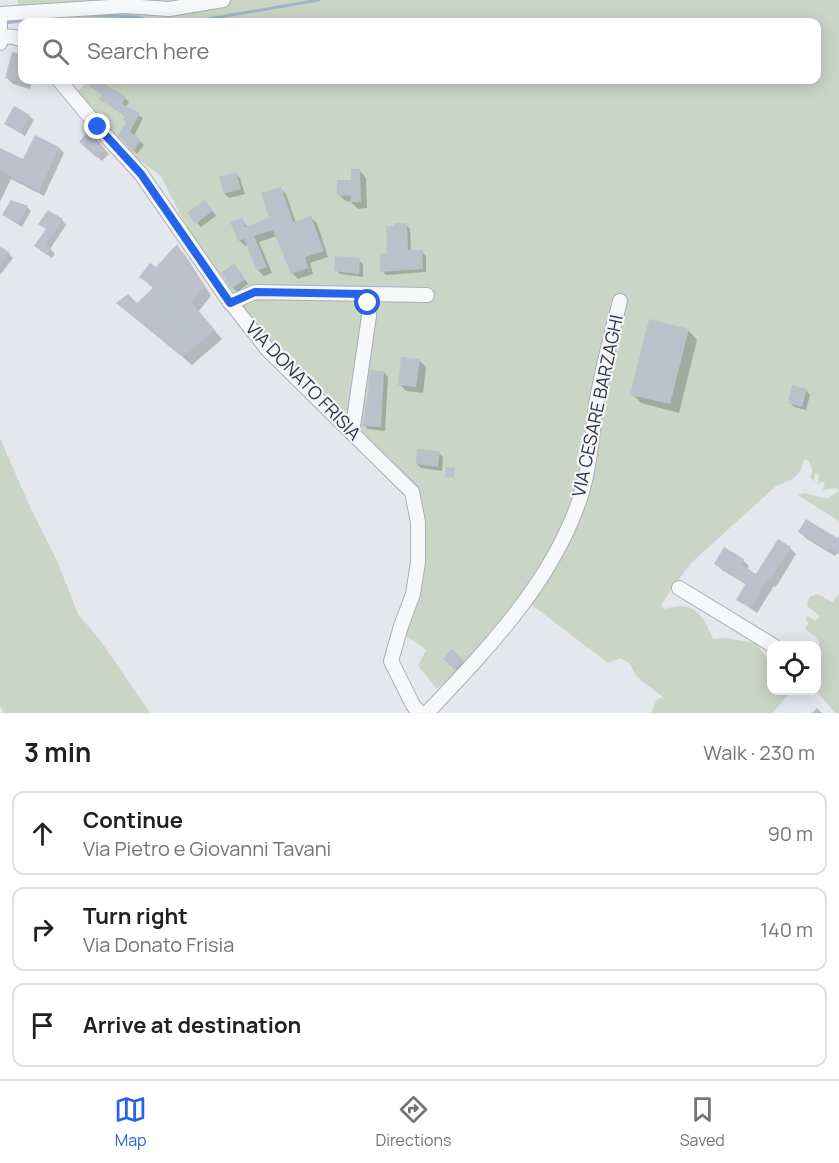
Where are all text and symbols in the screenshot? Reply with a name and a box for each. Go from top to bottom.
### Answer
search box [18,18,821,84]
icon: search [39,35,72,68]
text: Search here [87,36,209,66]
route end [84,113,110,139]
route start [354,289,380,315]
street label: VIA CESARE BARZAGHI [566,313,628,499]
street label: VIA DONATO FRISIA [241,316,367,445]
map controls [767,641,821,695]
button: locate [767,641,821,695]
text: 3 min [24,734,91,770]
text: Walk · 230 m [703,739,815,766]
text: Continue [83,805,183,835]
icon: ahead [26,817,59,850]
text: 90 m [767,820,813,847]
text: Via Pietro e Giovanni Tavani [83,835,331,862]
text: Turn right [83,901,188,931]
icon: right [26,913,59,946]
text: 140 m [760,916,813,943]
text: Via Donato Frisia [83,931,234,958]
icon: arrive [26,1009,59,1042]
text: Arrive at destination [83,1010,301,1040]
tab: Map [114,1093,147,1151]
tab: Directions [376,1093,451,1151]
tab: Saved [680,1093,725,1151]

